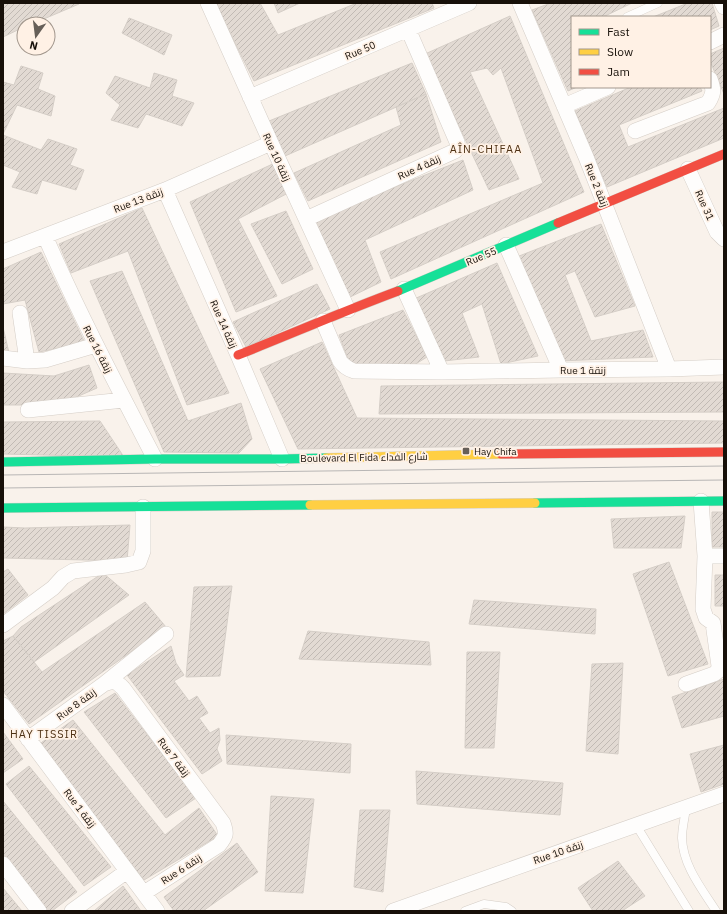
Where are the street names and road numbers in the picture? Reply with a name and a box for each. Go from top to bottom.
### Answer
street label: Rue 50 [343,38,377,63]
street label: Rue 10 زنقة [260,131,293,183]
street label: Rue 4 زنقة [396,152,443,183]
street label: Rue 2 زنقة [582,162,611,209]
street label: Rue 13 زنقة [112,185,165,216]
street label: Rue 31 [692,188,717,222]
street label: Rue 55 [464,244,498,269]
street label: Rue 14 زنقة [207,298,240,350]
street label: Rue 16 زنقة [80,323,115,375]
street label: Rue 1 زنقة [560,364,606,377]
street label: Boulevard El Fida شارع الفداء [300,450,428,465]
street label: Rue 8 زنقة [54,686,99,723]
street label: Rue 7 زنقة [155,735,193,779]
street label: Rue 1 زنقة [61,786,99,830]
street label: Rue 10 زنقة [532,838,585,867]
street label: Rue 6 زنقة [159,852,204,887]

